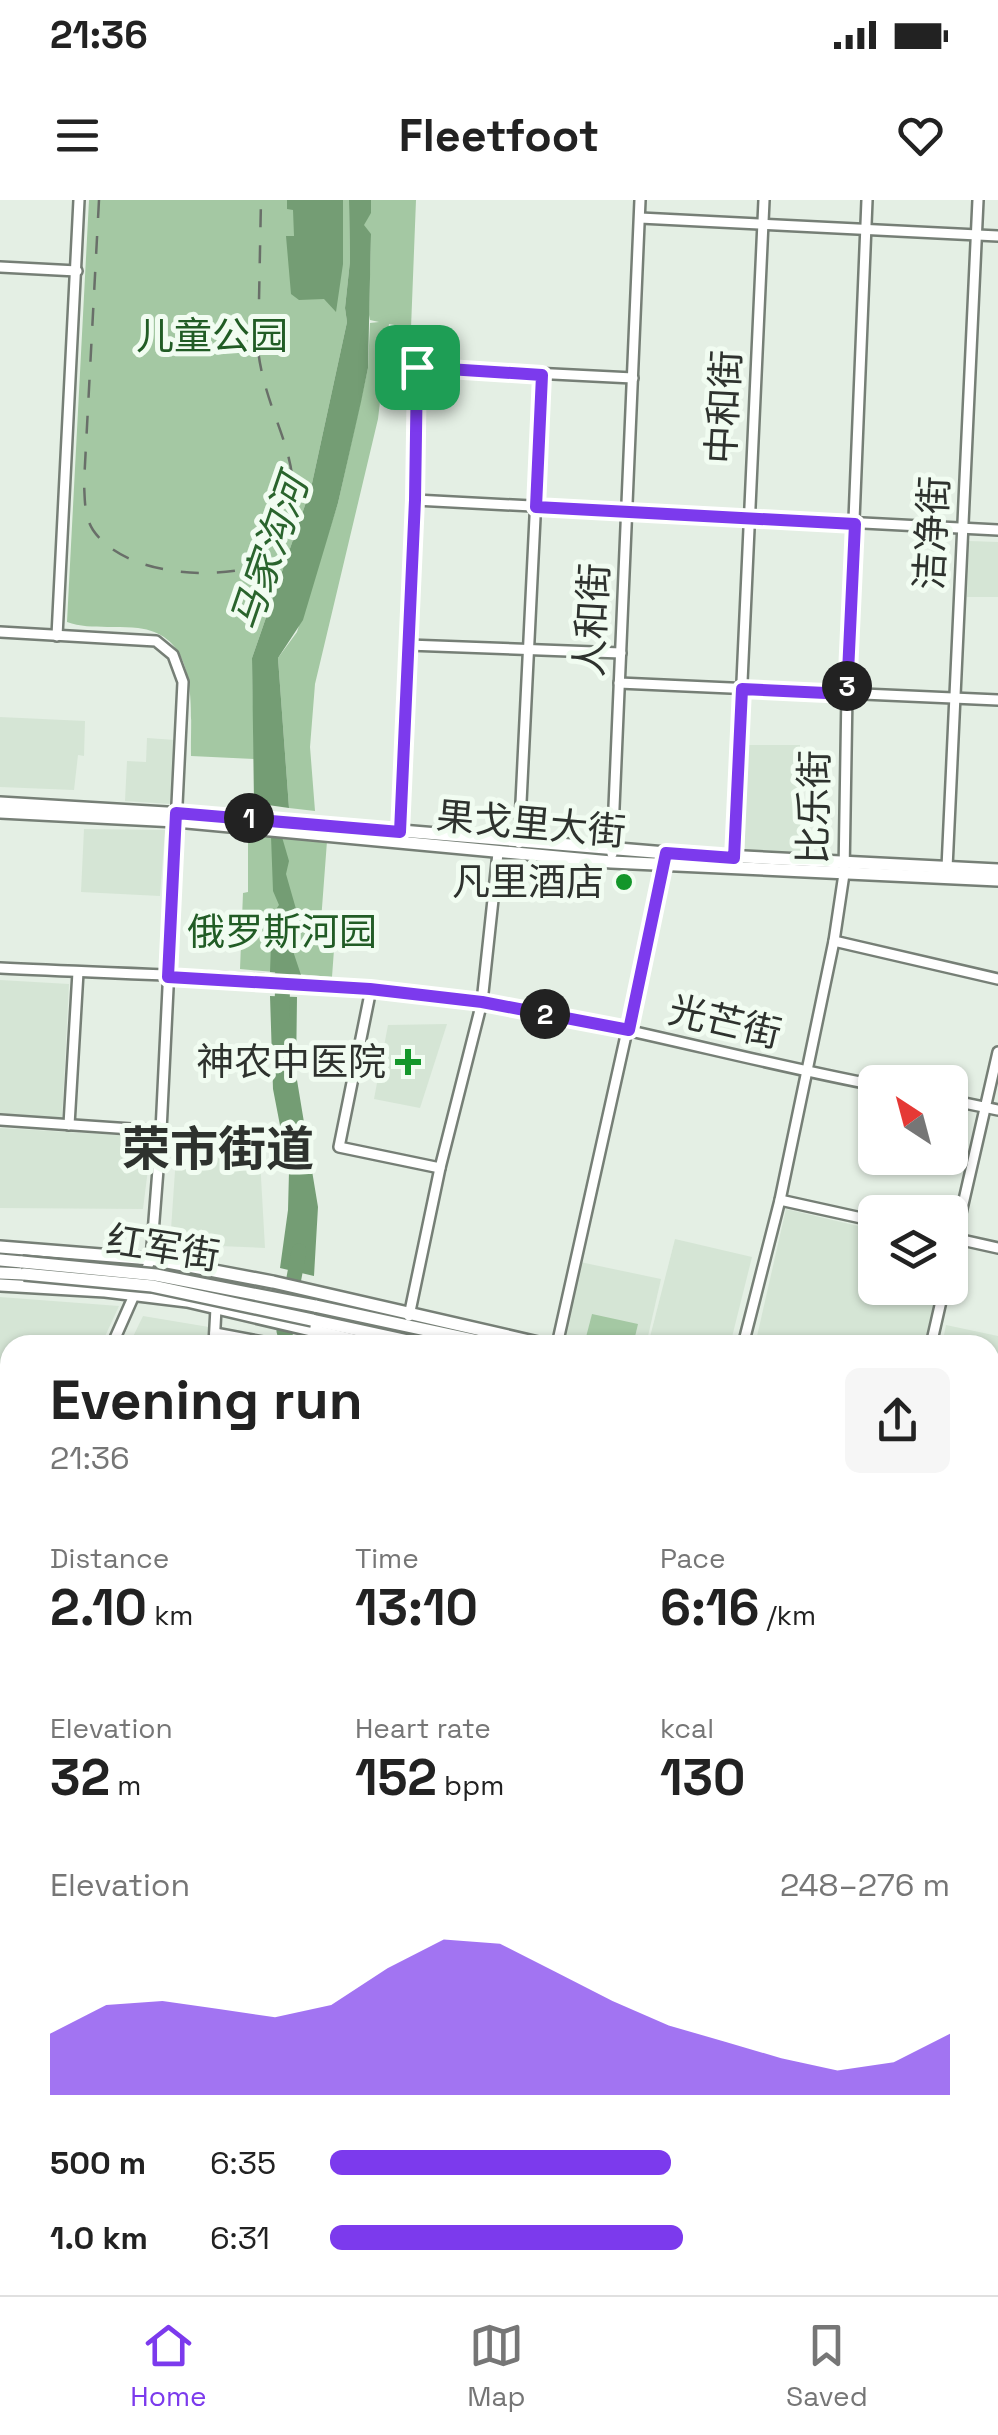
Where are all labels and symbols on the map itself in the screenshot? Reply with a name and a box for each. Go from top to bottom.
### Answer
park label: 儿童公园 [136,312,288,360]
pin [375,325,460,410]
street label: 中和街 [697,349,751,465]
water label: 马家沟河 [219,463,322,637]
street label: 洁净街 [905,475,959,591]
street label: 人和街 [565,562,619,678]
pin: 3 [822,661,872,711]
street label: 比乐街 [789,750,839,864]
street label: 果戈里大街 [434,792,628,856]
pin: 1 [224,793,274,843]
place label: 凡里酒店 [452,858,604,906]
marker: 凡里酒店 [613,871,635,893]
park label: 俄罗斯河园 [187,908,377,956]
street label: 光芒街 [664,986,786,1058]
pin: 2 [520,989,570,1039]
place label: 神农中医院 [196,1038,386,1086]
marker: 神农中医院 [395,1049,421,1075]
north arrow [858,1065,968,1175]
district label: 荣市街道 [122,1119,314,1180]
street label: 红军街 [103,1215,223,1281]

